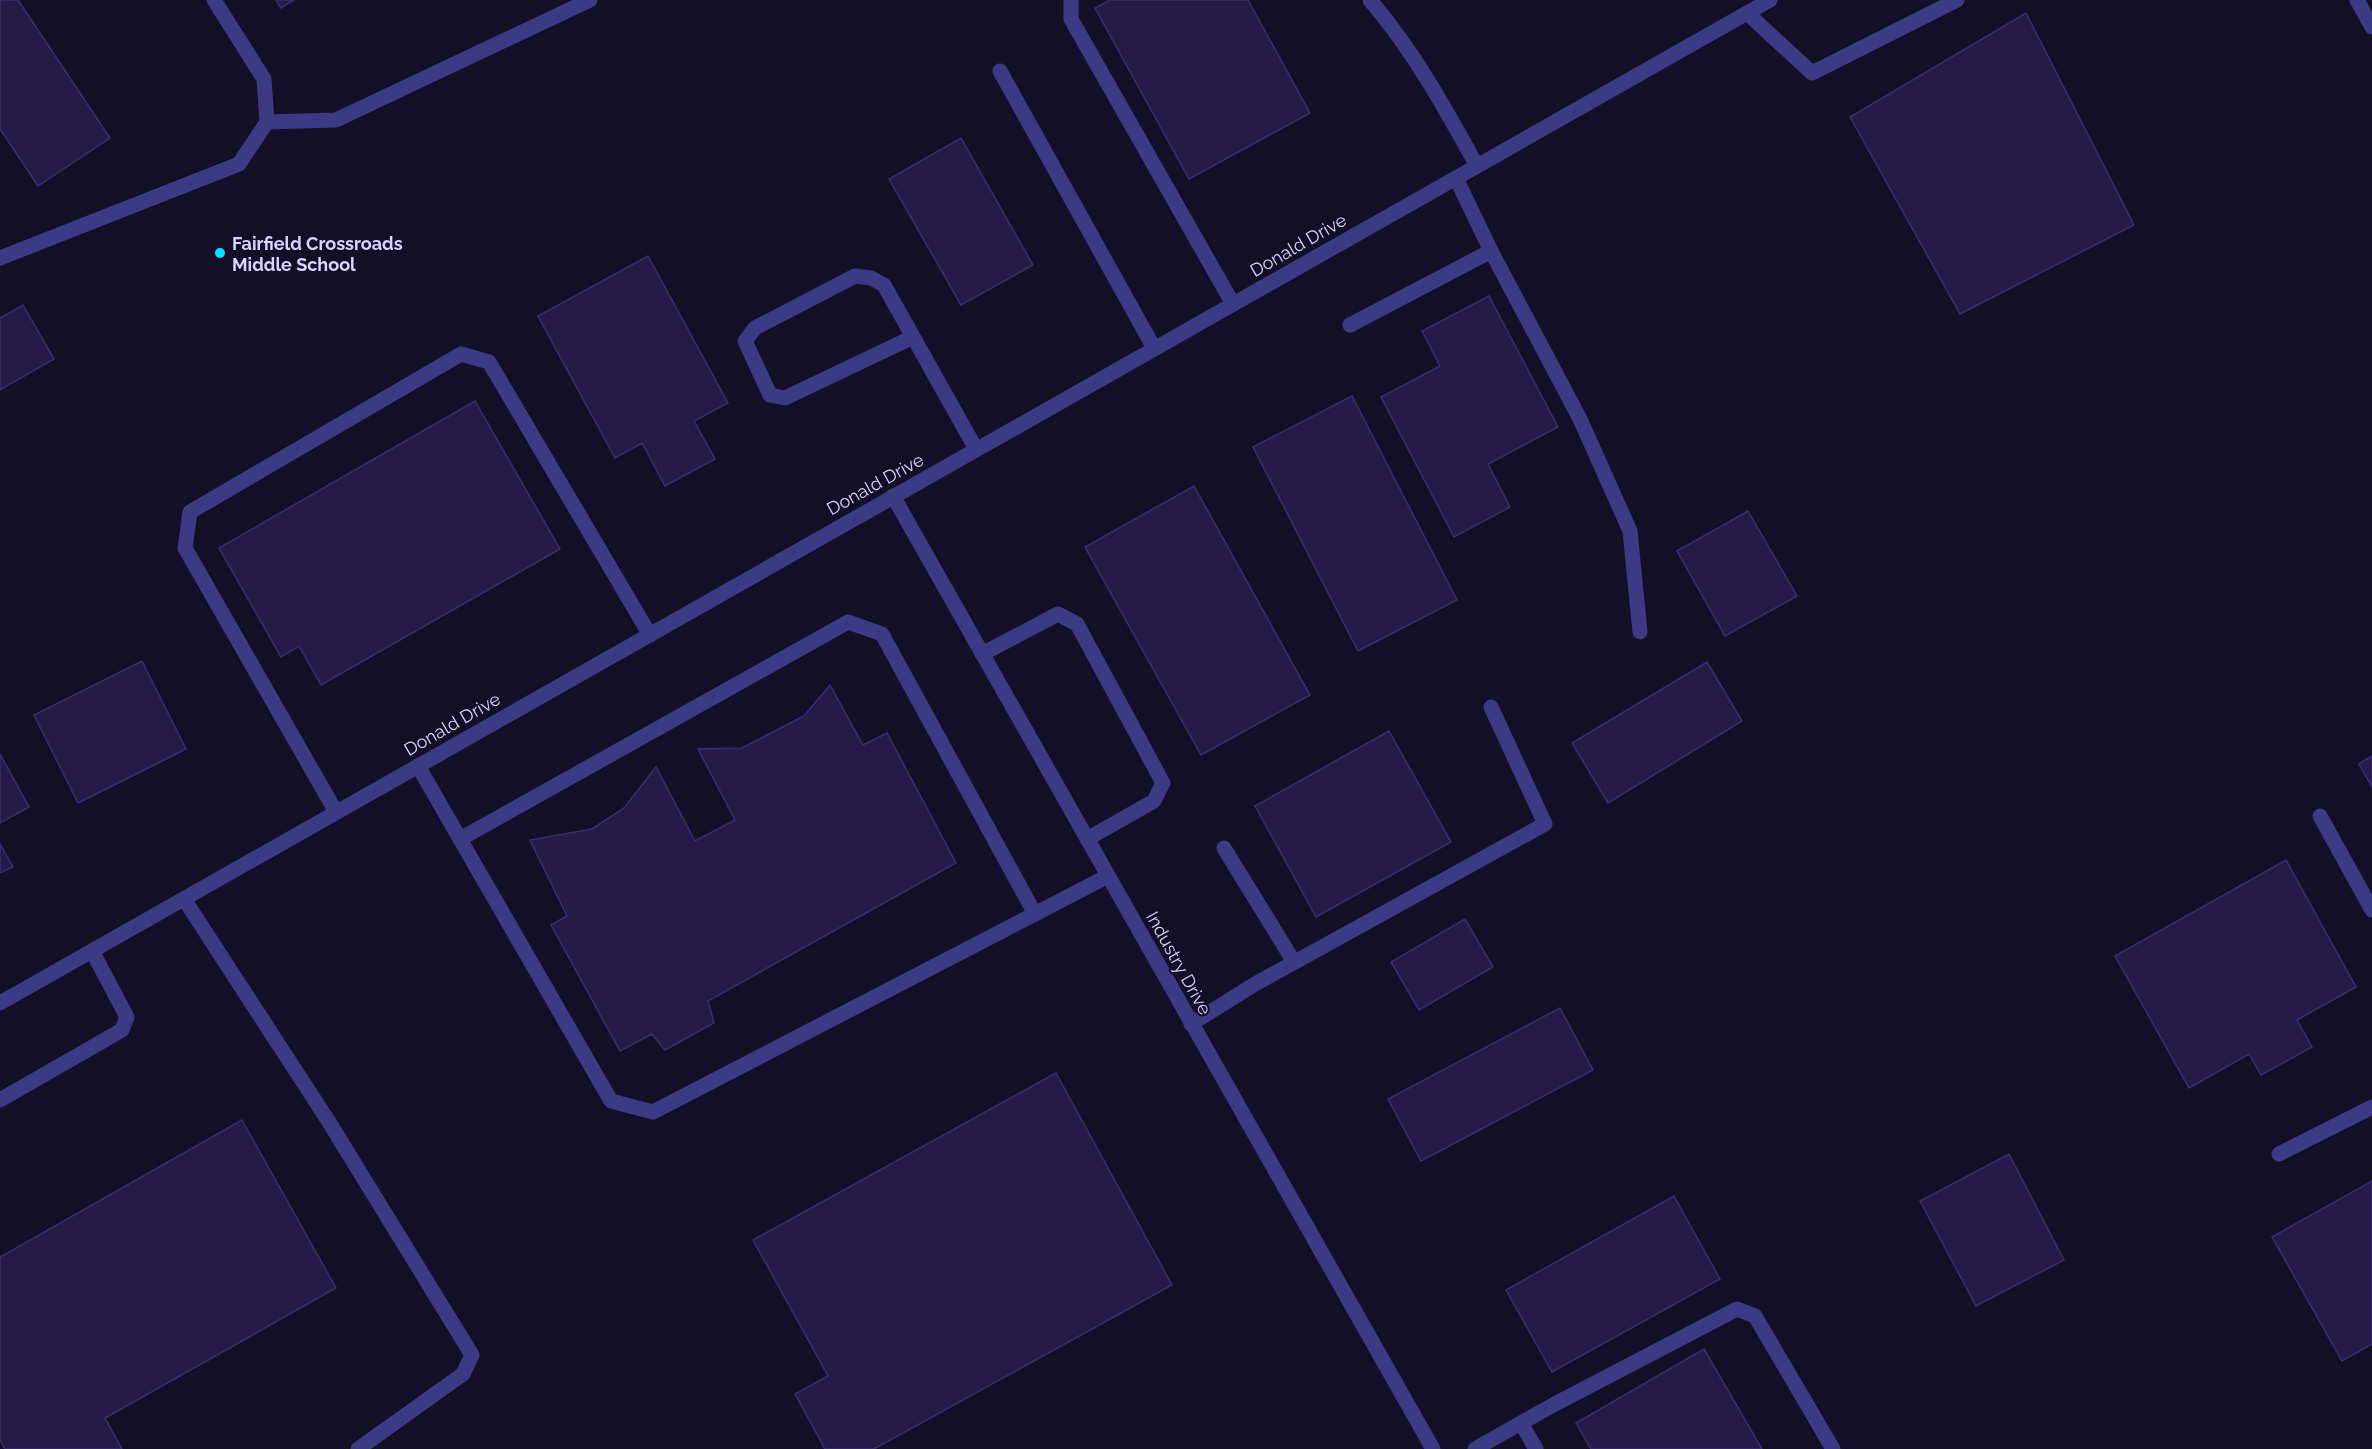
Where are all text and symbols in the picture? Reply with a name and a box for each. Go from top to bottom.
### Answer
street label: Donald Drive [1246,209,1350,281]
place label: Fairfield Crossroads Middle School [232,233,403,275]
marker: Fairfield Crossroads Middle School [213,246,227,260]
street label: Donald Drive [823,449,927,519]
street label: Donald Drive [400,688,504,760]
street label: Industry Drive [1142,908,1216,1019]

